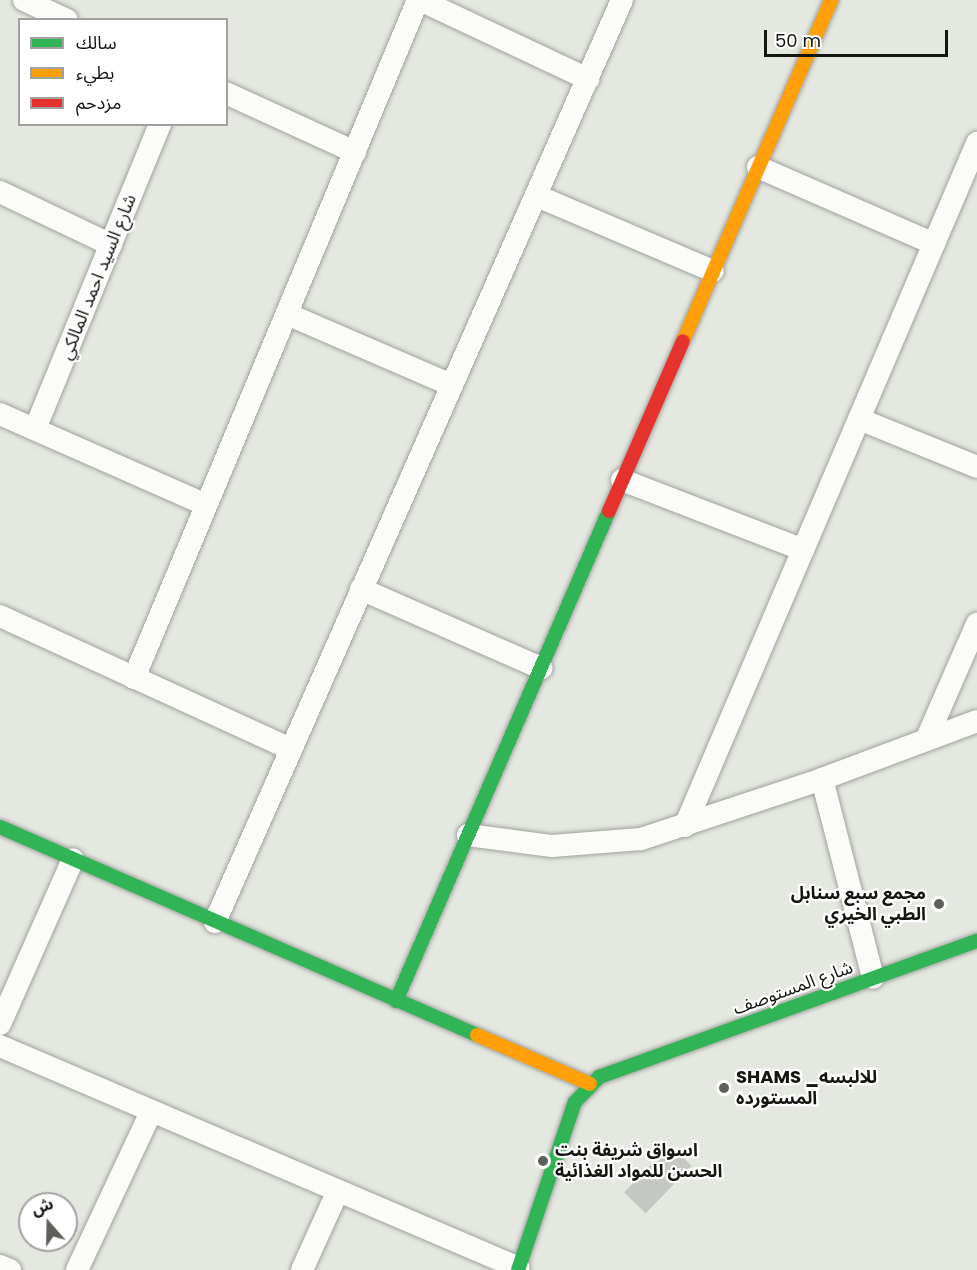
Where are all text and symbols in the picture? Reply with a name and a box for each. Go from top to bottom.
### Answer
legend [18,18,228,126]
scale bar [767,18,952,56]
text: 50 m [775,28,821,53]
text: سالك [76,30,117,55]
text: بطيء [76,60,114,85]
text: مزدحم [76,90,121,115]
street label: شارع السيد احمد المالكي [55,191,141,363]
place label: مجمع سبع سنابل الطبي الخيري [791,883,926,926]
marker: مجمع سبع سنابل الطبي الخيري [930,895,948,913]
street label: شارع المستوصف [730,956,856,1020]
place label: SHAMS _للالبسه المستورده [736,1067,877,1110]
marker: SHAMS _للالبسه المستورده [717,1081,731,1095]
place label: اسواق شريفة بنت الحسن للمواد الغذائية [555,1140,722,1182]
marker: اسواق شريفة بنت الحسن للمواد الغذائية [536,1154,550,1168]
north arrow [18,1192,78,1252]
text: ش [28,1192,57,1221]

